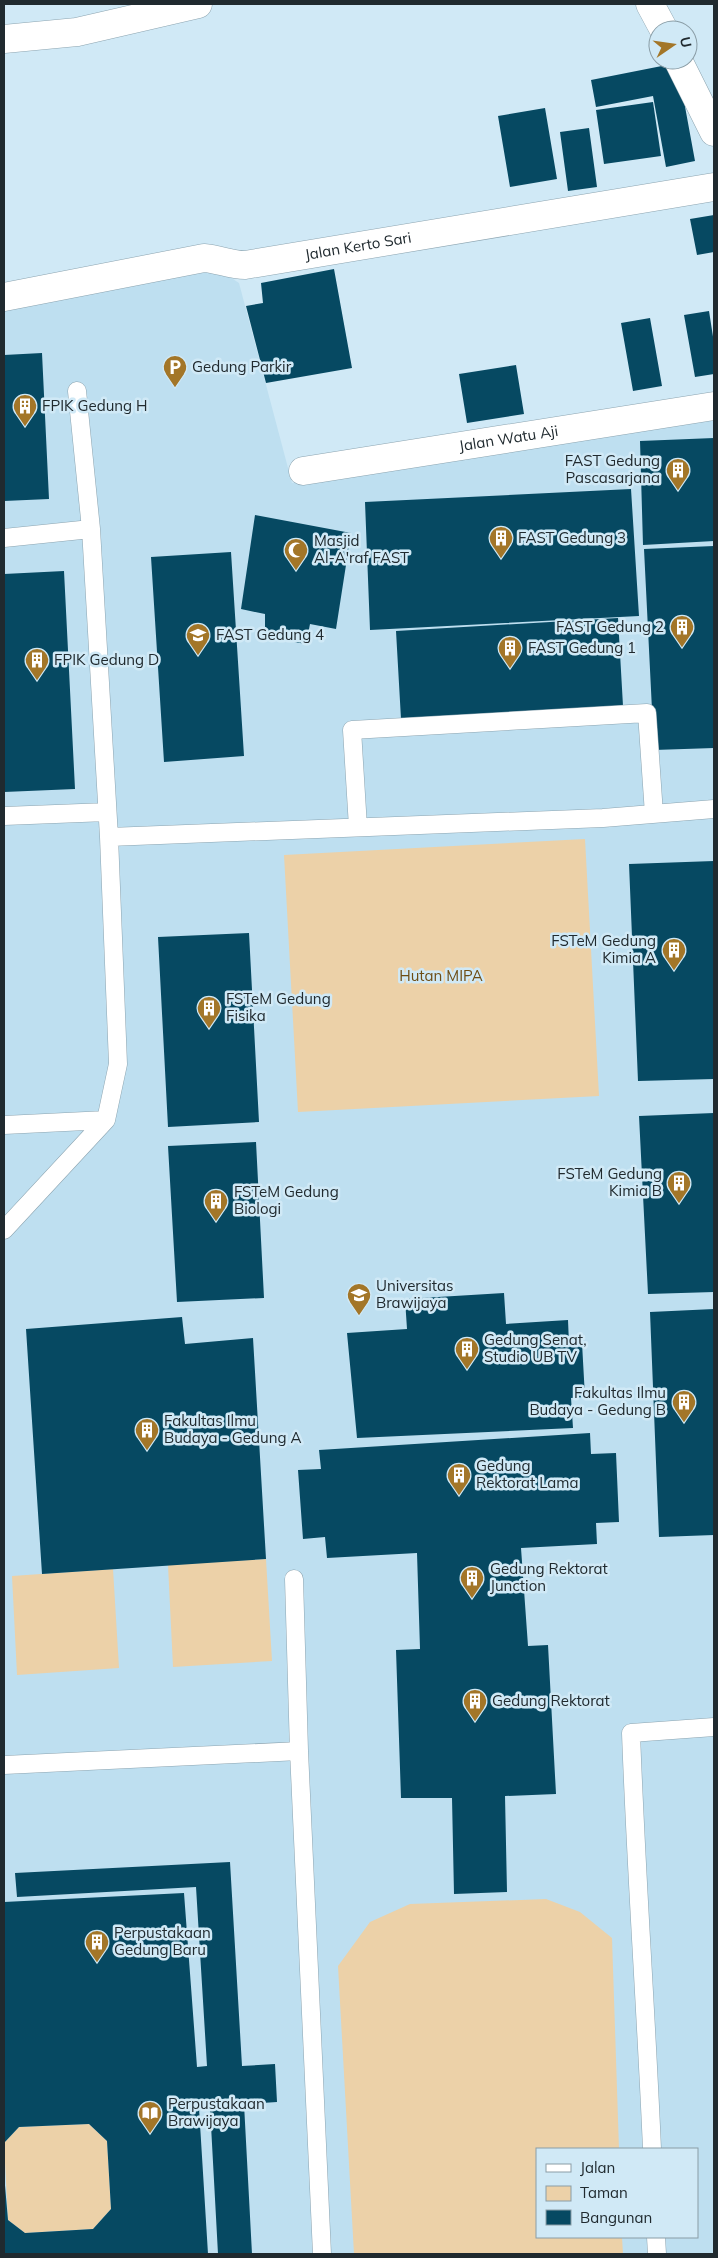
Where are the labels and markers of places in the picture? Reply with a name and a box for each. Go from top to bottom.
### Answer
parking icon: Gedung Parkir [162,354,188,388]
place label: Gedung Parkir [192,357,292,376]
building icon: FPIK Gedung H [12,393,38,427]
place label: FPIK Gedung H [42,396,148,415]
place label: FAST Gedung Pascasarjana [565,451,660,487]
building icon: FAST Gedung Pascasarjana [665,457,691,491]
building icon: FAST Gedung 3 [488,525,514,559]
place label: FAST Gedung 3 [518,528,626,547]
place label: Masjid Al-A'raf FAST [314,531,409,567]
mosque icon: Masjid Al-A'raf FAST [283,537,309,571]
building icon: FAST Gedung 2 [669,614,695,648]
place label: FAST Gedung 2 [556,617,664,636]
school or university icon: FAST Gedung 4 [185,622,211,656]
place label: FAST Gedung 4 [216,625,324,644]
building icon: FAST Gedung 1 [497,635,523,669]
place label: FAST Gedung 1 [528,638,636,657]
building icon: FPIK Gedung D [24,647,50,681]
place label: FPIK Gedung D [54,650,159,669]
place label: FSTeM Gedung Kimia A [551,931,656,967]
building icon: FSTeM Gedung Kimia A [661,937,687,971]
place label: FSTeM Gedung Fisika [226,989,331,1025]
building icon: FSTeM Gedung Fisika [196,995,222,1029]
place label: FSTeM Gedung Kimia B [557,1164,662,1200]
building icon: FSTeM Gedung Kimia B [666,1170,692,1204]
place label: FSTeM Gedung Biologi [234,1182,339,1218]
building icon: FSTeM Gedung Biologi [203,1188,229,1222]
place label: Universitas Brawijaya [376,1276,453,1312]
school or university icon: Universitas Brawijaya [346,1282,372,1316]
place label: Gedung Senat, Studio UB TV [484,1330,587,1366]
building icon: Gedung Senat, Studio UB TV [454,1336,480,1370]
place label: Fakultas Ilmu Budaya - Gedung B [529,1383,666,1419]
building icon: Fakultas Ilmu Budaya - Gedung B [671,1389,697,1423]
place label: Fakultas Ilmu Budaya - Gedung A [164,1411,301,1447]
building icon: Fakultas Ilmu Budaya - Gedung A [134,1417,160,1451]
place label: Gedung Rektorat Lama [476,1456,579,1492]
building icon: Gedung Rektorat Lama [446,1462,472,1496]
place label: Gedung Rektorat Junction [490,1559,608,1595]
building icon: Gedung Rektorat Junction [459,1565,485,1599]
building icon: Gedung Rektorat [462,1688,488,1722]
place label: Gedung Rektorat [492,1691,610,1710]
place label: Perpustakaan Gedung Baru [114,1923,211,1959]
building icon: Perpustakaan Gedung Baru [84,1929,110,1963]
place label: Perpustakaan Brawijaya [168,2094,265,2130]
library icon: Perpustakaan Brawijaya [137,2100,163,2134]

